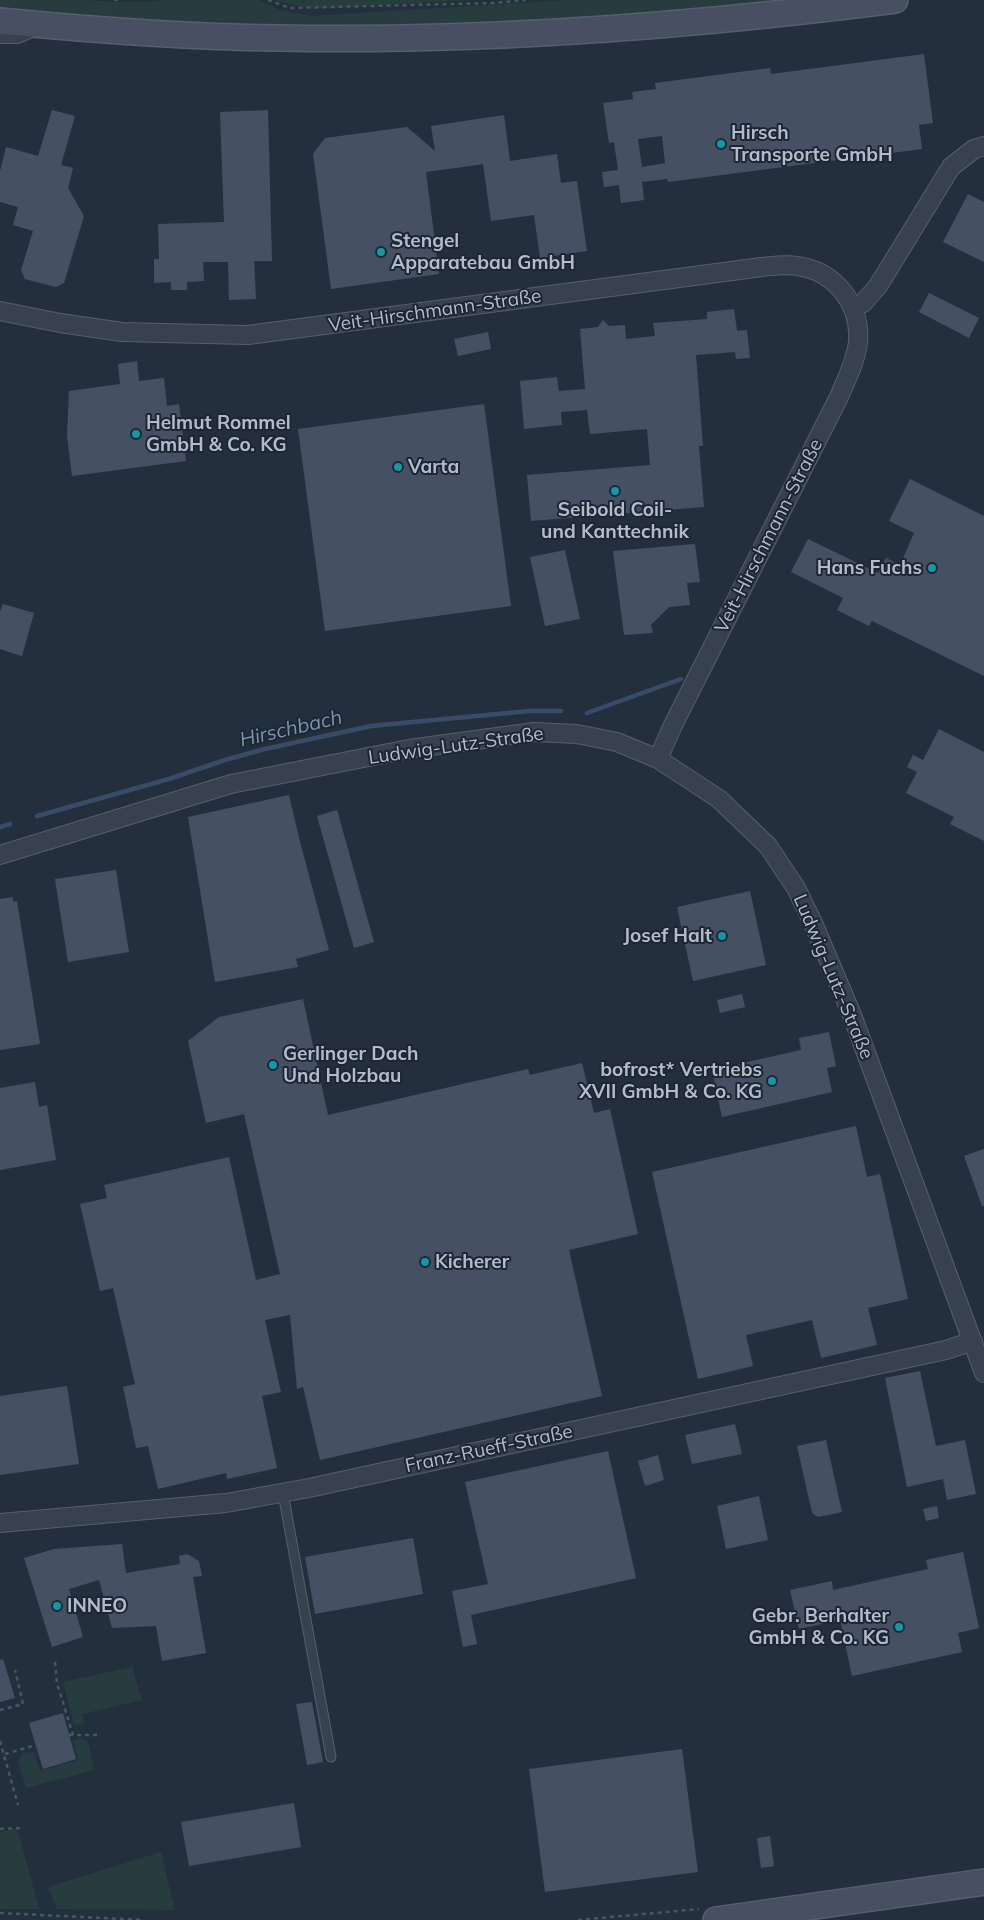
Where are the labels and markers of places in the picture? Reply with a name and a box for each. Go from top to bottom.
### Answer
place label: Hirsch Transporte GmbH [731,122,893,166]
marker: Hirsch Transporte GmbH [715,138,727,150]
place label: Stengel Apparatebau GmbH [391,230,575,274]
marker: Stengel Apparatebau GmbH [375,246,387,258]
place label: Helmut Rommel GmbH & Co. KG [146,412,291,456]
marker: Helmut Rommel GmbH & Co. KG [130,428,142,440]
place label: Varta [408,456,459,478]
marker: Varta [392,461,404,473]
marker: Seibold Coil- und Kanttechnik [609,485,621,497]
place label: Seibold Coil- und Kanttechnik [541,499,689,543]
place label: Hans Fuchs [817,557,922,579]
marker: Hans Fuchs [926,562,938,574]
place label: Josef Halt [623,925,712,947]
marker: Josef Halt [716,930,728,942]
place label: Gerlinger Dach Und Holzbau [283,1043,419,1087]
marker: Gerlinger Dach Und Holzbau [267,1059,279,1071]
place label: bofrost* Vertriebs XVII GmbH & Co. KG [579,1059,762,1103]
marker: bofrost* Vertriebs XVII GmbH & Co. KG [766,1075,778,1087]
place label: Kicherer [435,1251,509,1273]
marker: Kicherer [419,1256,431,1268]
place label: INNEO [67,1595,127,1617]
marker: INNEO [51,1600,63,1612]
place label: Gebr. Berhalter GmbH & Co. KG [749,1605,889,1649]
marker: Gebr. Berhalter GmbH & Co. KG [893,1621,905,1633]

